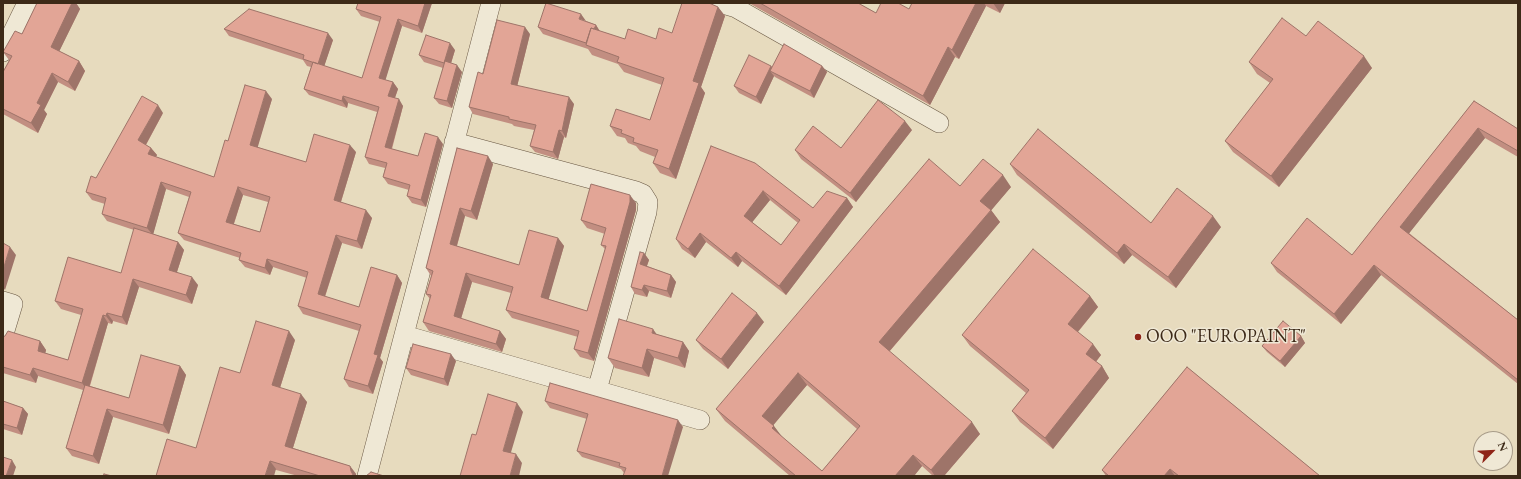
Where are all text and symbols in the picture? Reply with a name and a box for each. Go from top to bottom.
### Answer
place label: OOO "EUROPAINT" [1146,326,1306,348]
marker: OOO "EUROPAINT" [1133,332,1143,342]
north arrow [1473,431,1513,471]
text: N [1495,440,1511,453]

